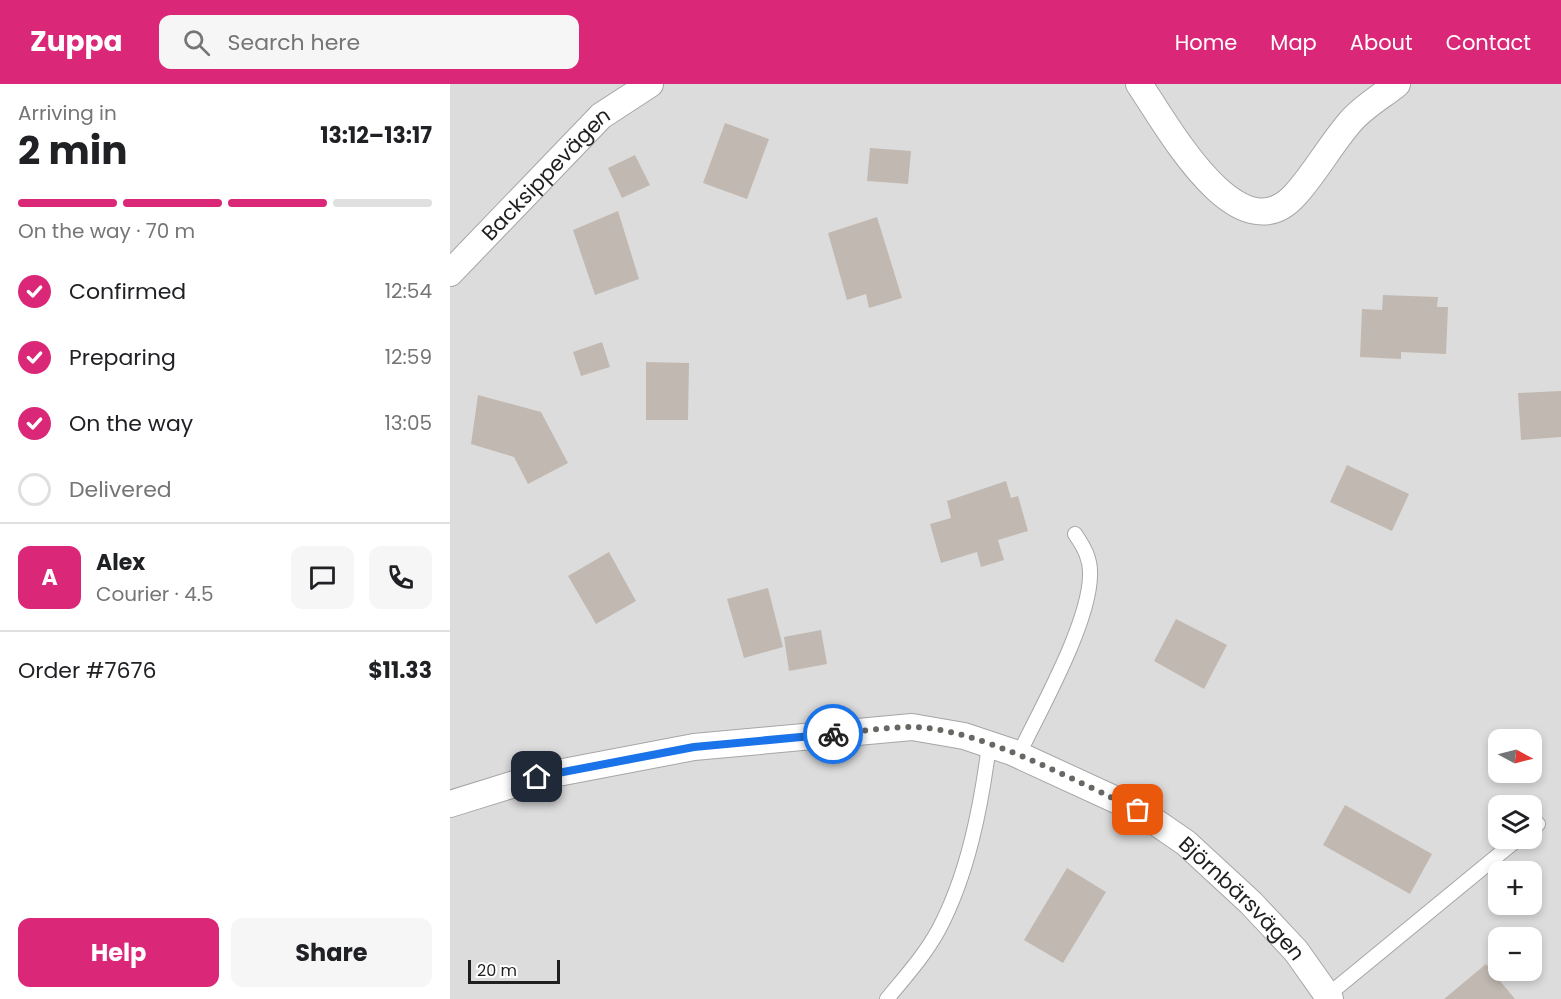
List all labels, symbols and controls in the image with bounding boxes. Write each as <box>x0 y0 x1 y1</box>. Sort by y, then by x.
search box <box>159 15 579 69</box>
text: Zuppa <box>30 22 123 61</box>
icon: search <box>180 26 213 59</box>
text: Search here <box>228 27 360 58</box>
text: Home <box>1175 28 1237 57</box>
text: Map <box>1270 28 1317 57</box>
text: About <box>1350 28 1413 57</box>
text: Contact <box>1446 28 1531 57</box>
text: Arriving in <box>18 99 117 127</box>
street label: Backsippevägen <box>475 100 615 247</box>
text: 13:12–13:17 <box>320 120 432 151</box>
text: 2 min <box>18 123 128 178</box>
text: On the way · 70 m <box>18 217 195 245</box>
icon: check <box>18 275 51 308</box>
text: Confirmed <box>69 276 186 307</box>
text: 12:54 <box>385 277 432 305</box>
icon: check <box>18 341 51 374</box>
text: Preparing <box>69 342 176 373</box>
text: 12:59 <box>385 343 432 371</box>
icon: check <box>18 407 51 440</box>
text: On the way <box>69 408 193 439</box>
text: 13:05 <box>384 409 432 437</box>
text: Delivered <box>69 474 172 505</box>
button: chat <box>291 546 354 609</box>
button: phone <box>369 546 432 609</box>
text: Alex <box>96 547 145 578</box>
text: A <box>41 562 58 593</box>
text: Courier · 4.5 <box>96 580 214 608</box>
text: Order #7676 <box>18 655 157 686</box>
text: $11.33 <box>368 655 432 686</box>
courier <box>803 704 863 764</box>
icon: bike <box>817 718 850 751</box>
north arrow <box>1488 729 1542 783</box>
map controls <box>1488 729 1542 981</box>
pin <box>511 751 562 802</box>
icon: home <box>520 760 553 793</box>
pin <box>1112 784 1163 835</box>
icon: bag <box>1121 793 1154 826</box>
button: layers <box>1488 795 1542 849</box>
street label: Björnbärsvägen <box>1173 829 1312 966</box>
button: + <box>1488 861 1542 915</box>
button: Help <box>18 918 219 987</box>
button: Share <box>231 918 432 987</box>
button: − <box>1488 927 1542 981</box>
scale bar <box>468 957 560 984</box>
text: 20 m <box>477 959 517 982</box>

